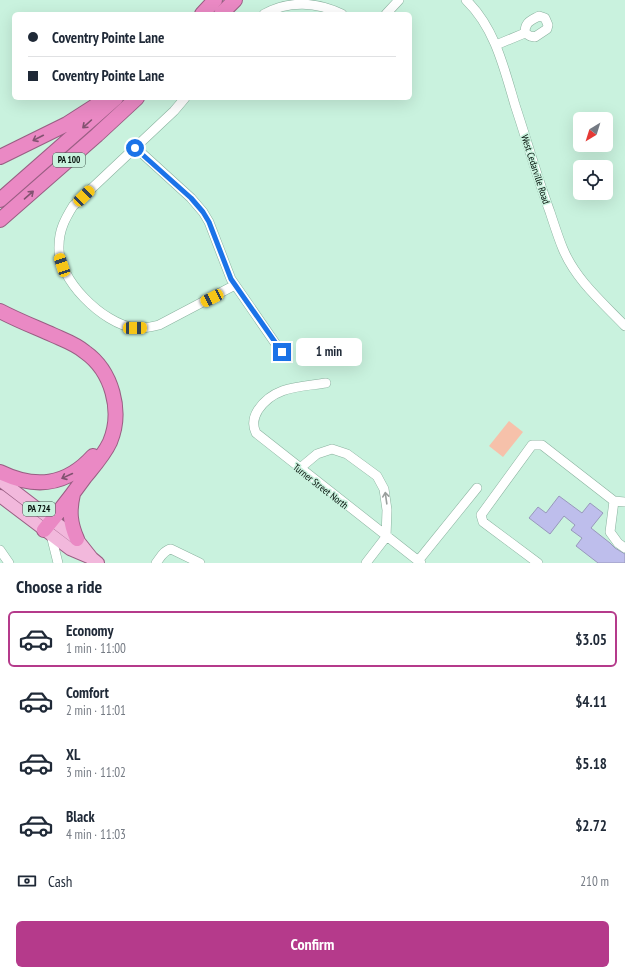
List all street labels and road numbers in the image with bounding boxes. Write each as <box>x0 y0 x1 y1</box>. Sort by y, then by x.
street label: West Cedarville Road <box>518 133 553 206</box>
road number: PA 100 <box>53 153 85 167</box>
street label: Turner Street North <box>290 461 351 512</box>
road number: PA 724 <box>23 502 55 516</box>

